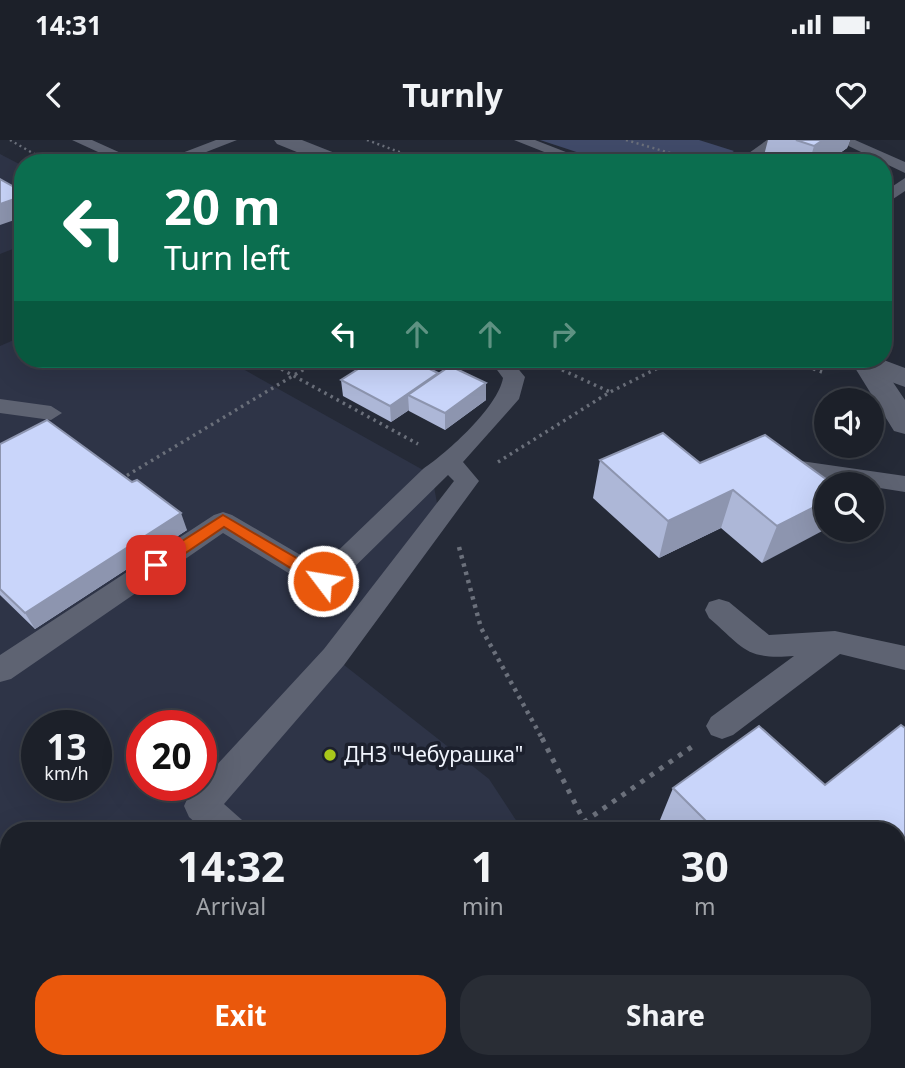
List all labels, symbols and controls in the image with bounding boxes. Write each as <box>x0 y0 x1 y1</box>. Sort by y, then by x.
text: 14:31 <box>35 7 102 43</box>
text: Turnly <box>402 73 503 116</box>
icon: back <box>35 76 73 114</box>
icon: heart <box>832 76 870 114</box>
text: 20 m <box>164 173 281 239</box>
icon: left <box>49 182 140 273</box>
text: Turn left <box>164 236 290 279</box>
icon: left <box>325 315 363 353</box>
icon: ahead <box>398 315 436 353</box>
icon: ahead <box>471 315 509 353</box>
icon: right <box>544 315 582 353</box>
map controls <box>814 388 884 542</box>
button: sound <box>814 388 884 458</box>
button: search <box>814 472 884 542</box>
pin <box>126 535 186 595</box>
position arrow <box>286 544 360 618</box>
icon: arrive <box>137 546 175 584</box>
speed limit sign: 20 <box>126 710 217 801</box>
text: 13 <box>46 723 87 770</box>
place label: ДНЗ "Чебурашка" <box>344 740 523 768</box>
marker: ДНЗ "Чебурашка" <box>322 747 338 763</box>
text: km/h <box>44 761 89 785</box>
text: 14:32 <box>177 837 285 894</box>
text: 1 <box>471 837 495 894</box>
text: 30 <box>681 837 729 894</box>
text: Arrival <box>196 890 266 922</box>
text: min <box>462 890 504 922</box>
text: m <box>694 890 716 922</box>
button: Exit <box>35 975 446 1055</box>
button: Share <box>460 975 871 1055</box>

